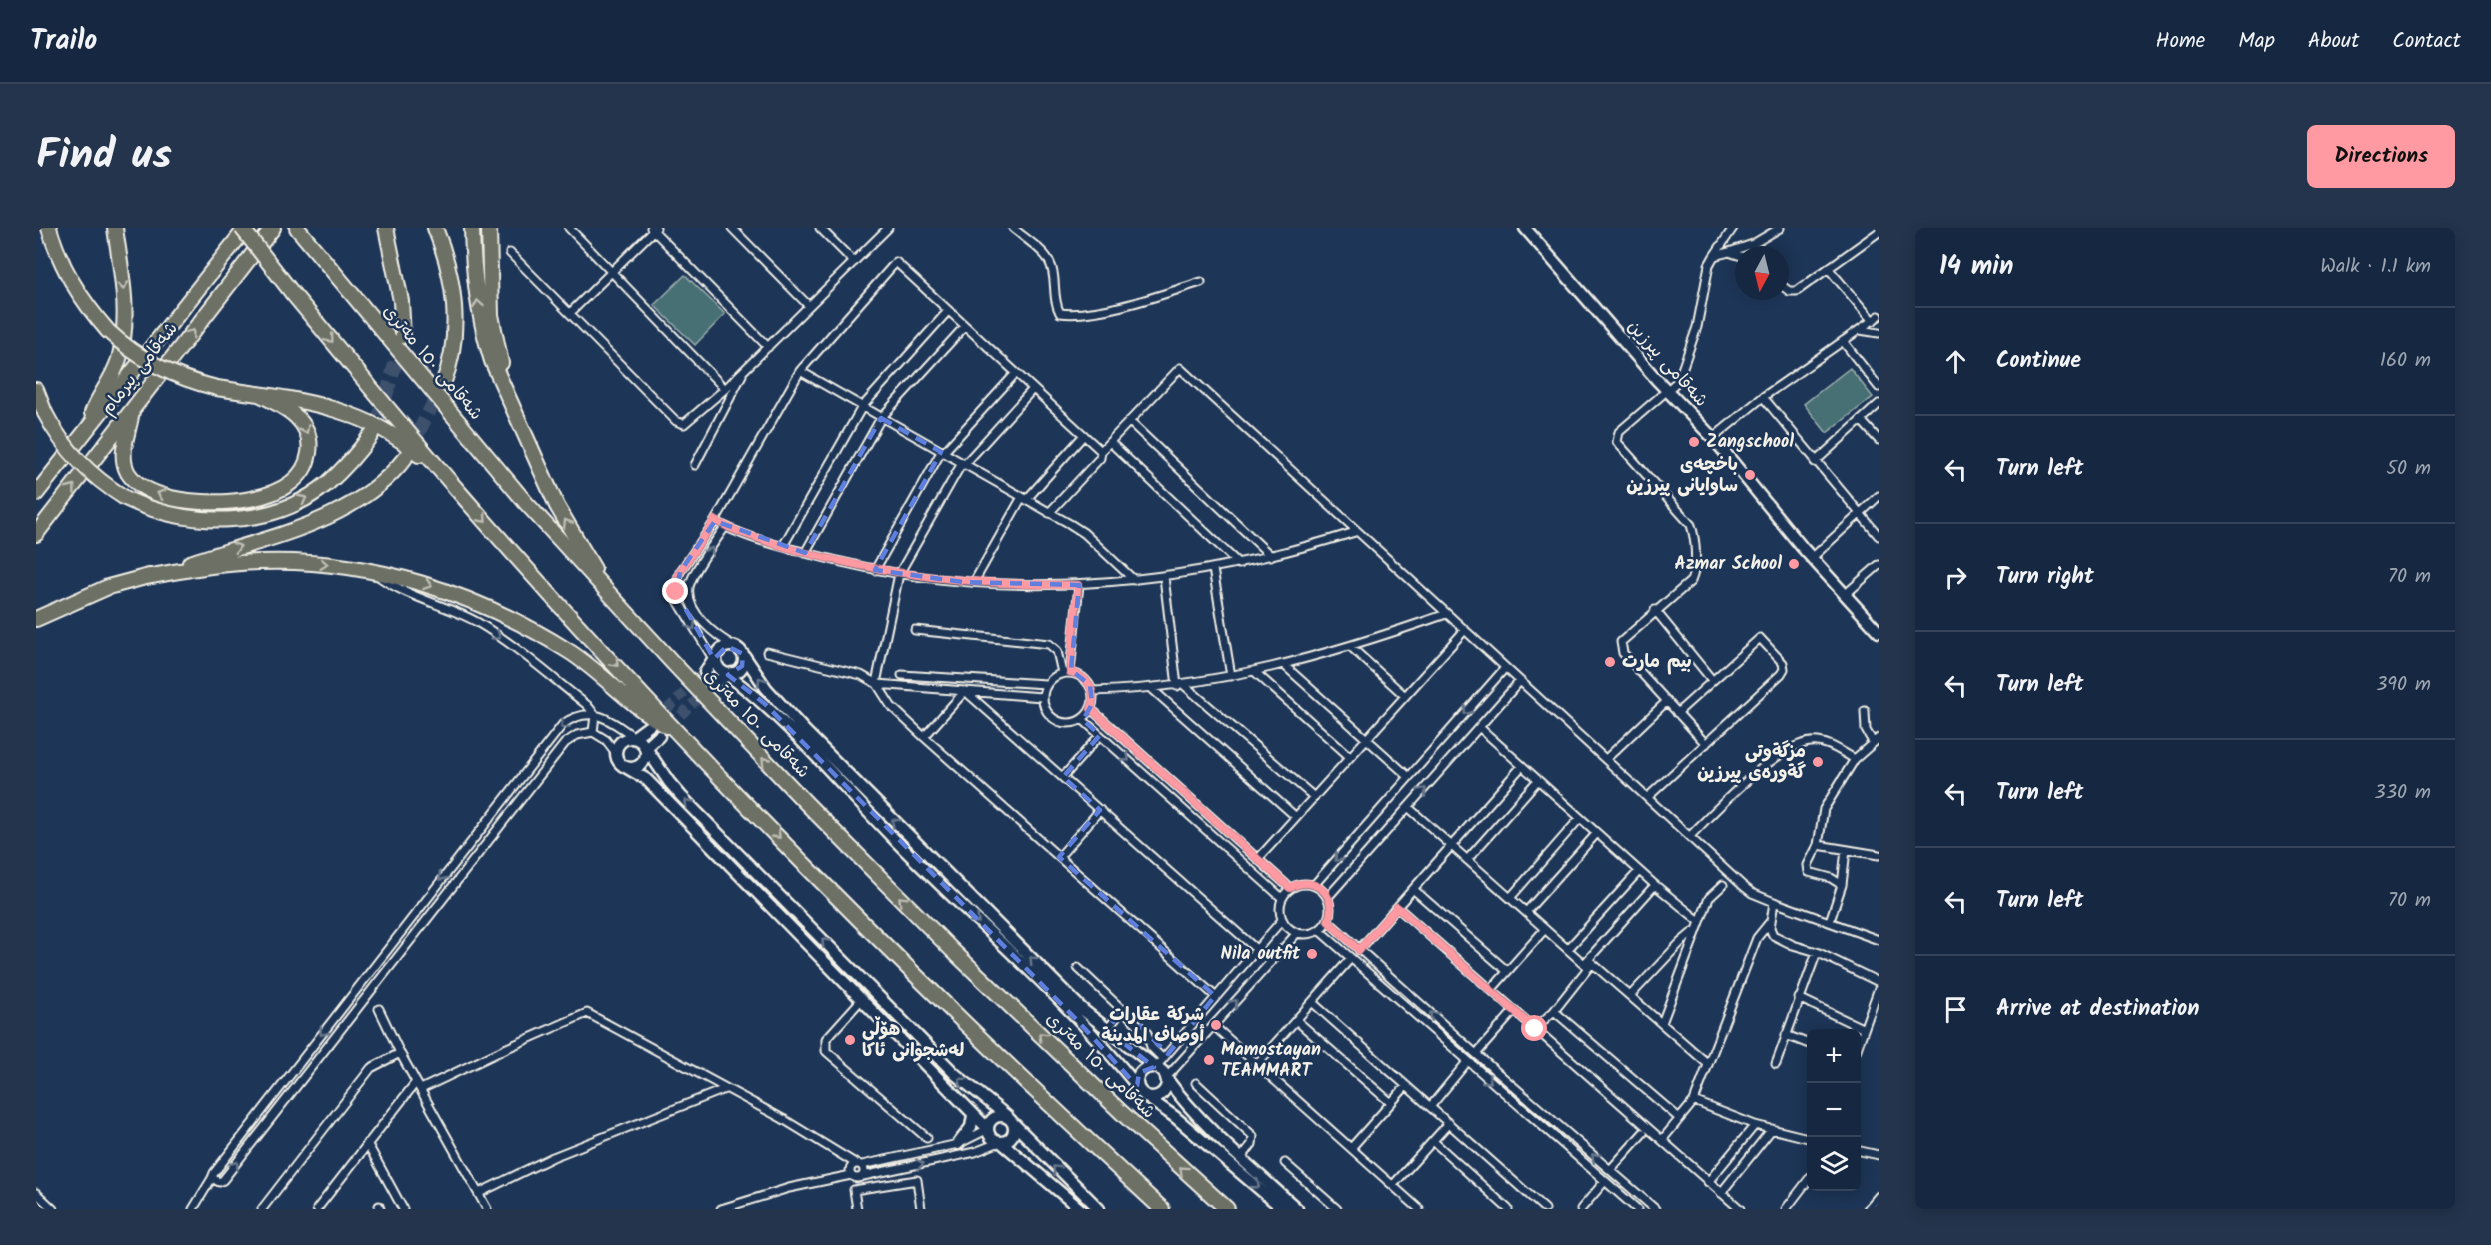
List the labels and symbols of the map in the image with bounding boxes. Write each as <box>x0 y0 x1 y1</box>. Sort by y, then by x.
north arrow <box>1735 246 1789 300</box>
one-way arrow <box>116 281 128 291</box>
street label: شەقامی ١٥٠ مەتری <box>375 299 489 427</box>
one-way arrow <box>472 299 484 309</box>
street label: شەقامی پیرزین <box>1620 314 1714 414</box>
street label: شەقامی پیرمام <box>94 316 186 422</box>
one-way arrow <box>183 329 194 340</box>
one-way arrow <box>322 332 333 343</box>
one-way arrow <box>297 424 309 435</box>
place label: Zangschool <box>1706 428 1794 457</box>
marker: Zangschool <box>1687 435 1701 449</box>
place label: باخچەی ساوایانی پیرزین <box>1626 451 1738 501</box>
marker: باخچەی ساوایانی پیرزین <box>1743 468 1757 482</box>
one-way arrow <box>65 484 76 495</box>
one-way arrow <box>156 489 167 502</box>
one-way arrow <box>296 494 307 506</box>
one-way arrow <box>476 512 487 523</box>
one-way arrow <box>563 519 574 529</box>
one-way arrow <box>231 542 242 554</box>
one-way arrow <box>703 547 714 558</box>
place label: Azmar School <box>1675 550 1782 579</box>
one-way arrow <box>320 557 329 570</box>
marker: Azmar School <box>1787 557 1801 571</box>
one-way arrow <box>422 577 433 590</box>
route end <box>662 578 688 604</box>
one-way arrow <box>685 619 696 630</box>
one-way arrow <box>491 629 502 640</box>
place label: بیم مارت <box>1622 648 1692 677</box>
marker: بیم مارت <box>1603 655 1617 669</box>
one-way arrow <box>608 657 619 667</box>
street label: شەقامی ١٥٠ مەتری <box>696 662 816 786</box>
one-way arrow <box>757 677 768 688</box>
one-way arrow <box>1463 705 1474 715</box>
one-way arrow <box>560 718 571 729</box>
place label: مزگةوتی گةورەی پیرزین <box>1697 738 1806 788</box>
one-way arrow <box>1119 751 1130 762</box>
marker: مزگةوتی گةورەی پیرزین <box>1811 755 1825 769</box>
one-way arrow <box>762 757 773 768</box>
one-way arrow <box>1416 787 1427 798</box>
one-way arrow <box>685 800 696 811</box>
one-way arrow <box>892 819 903 830</box>
one-way arrow <box>770 828 781 839</box>
one-way arrow <box>1334 851 1345 862</box>
one-way arrow <box>439 870 450 881</box>
one-way arrow <box>898 896 909 906</box>
one-way arrow <box>970 913 980 924</box>
one-way arrow <box>822 939 833 950</box>
place label: Nila outfit <box>1221 940 1301 969</box>
marker: Nila outfit <box>1305 947 1319 961</box>
one-way arrow <box>1030 957 1041 968</box>
one-way arrow <box>1227 1000 1238 1010</box>
place label: شركة عقارات أوصاف المدينة <box>1101 1001 1204 1051</box>
street label: شەقامی ١٥٠ مەتری <box>1038 1006 1162 1126</box>
one-way arrow <box>1429 1011 1439 1022</box>
route start <box>1521 1015 1547 1041</box>
place label: هۆڵی لەشجوانی ئاکا <box>862 1016 964 1066</box>
marker: شركة عقارات أوصاف المدينة <box>1209 1018 1223 1032</box>
one-way arrow <box>320 1025 331 1036</box>
one-way arrow <box>1038 1032 1048 1043</box>
marker: هۆڵی لەشجوانی ئاکا <box>843 1033 857 1047</box>
place label: Mamostayan TEAMMART <box>1221 1036 1321 1086</box>
marker: Mamostayan TEAMMART <box>1202 1053 1216 1067</box>
one-way arrow <box>1481 1073 1492 1084</box>
one-way arrow <box>958 1077 969 1088</box>
one-way arrow <box>1591 1153 1602 1164</box>
one-way arrow <box>915 1158 925 1171</box>
one-way arrow <box>227 1161 238 1172</box>
one-way arrow <box>1053 1165 1064 1176</box>
one-way arrow <box>1180 1166 1190 1177</box>
one-way arrow <box>1249 1178 1260 1189</box>

